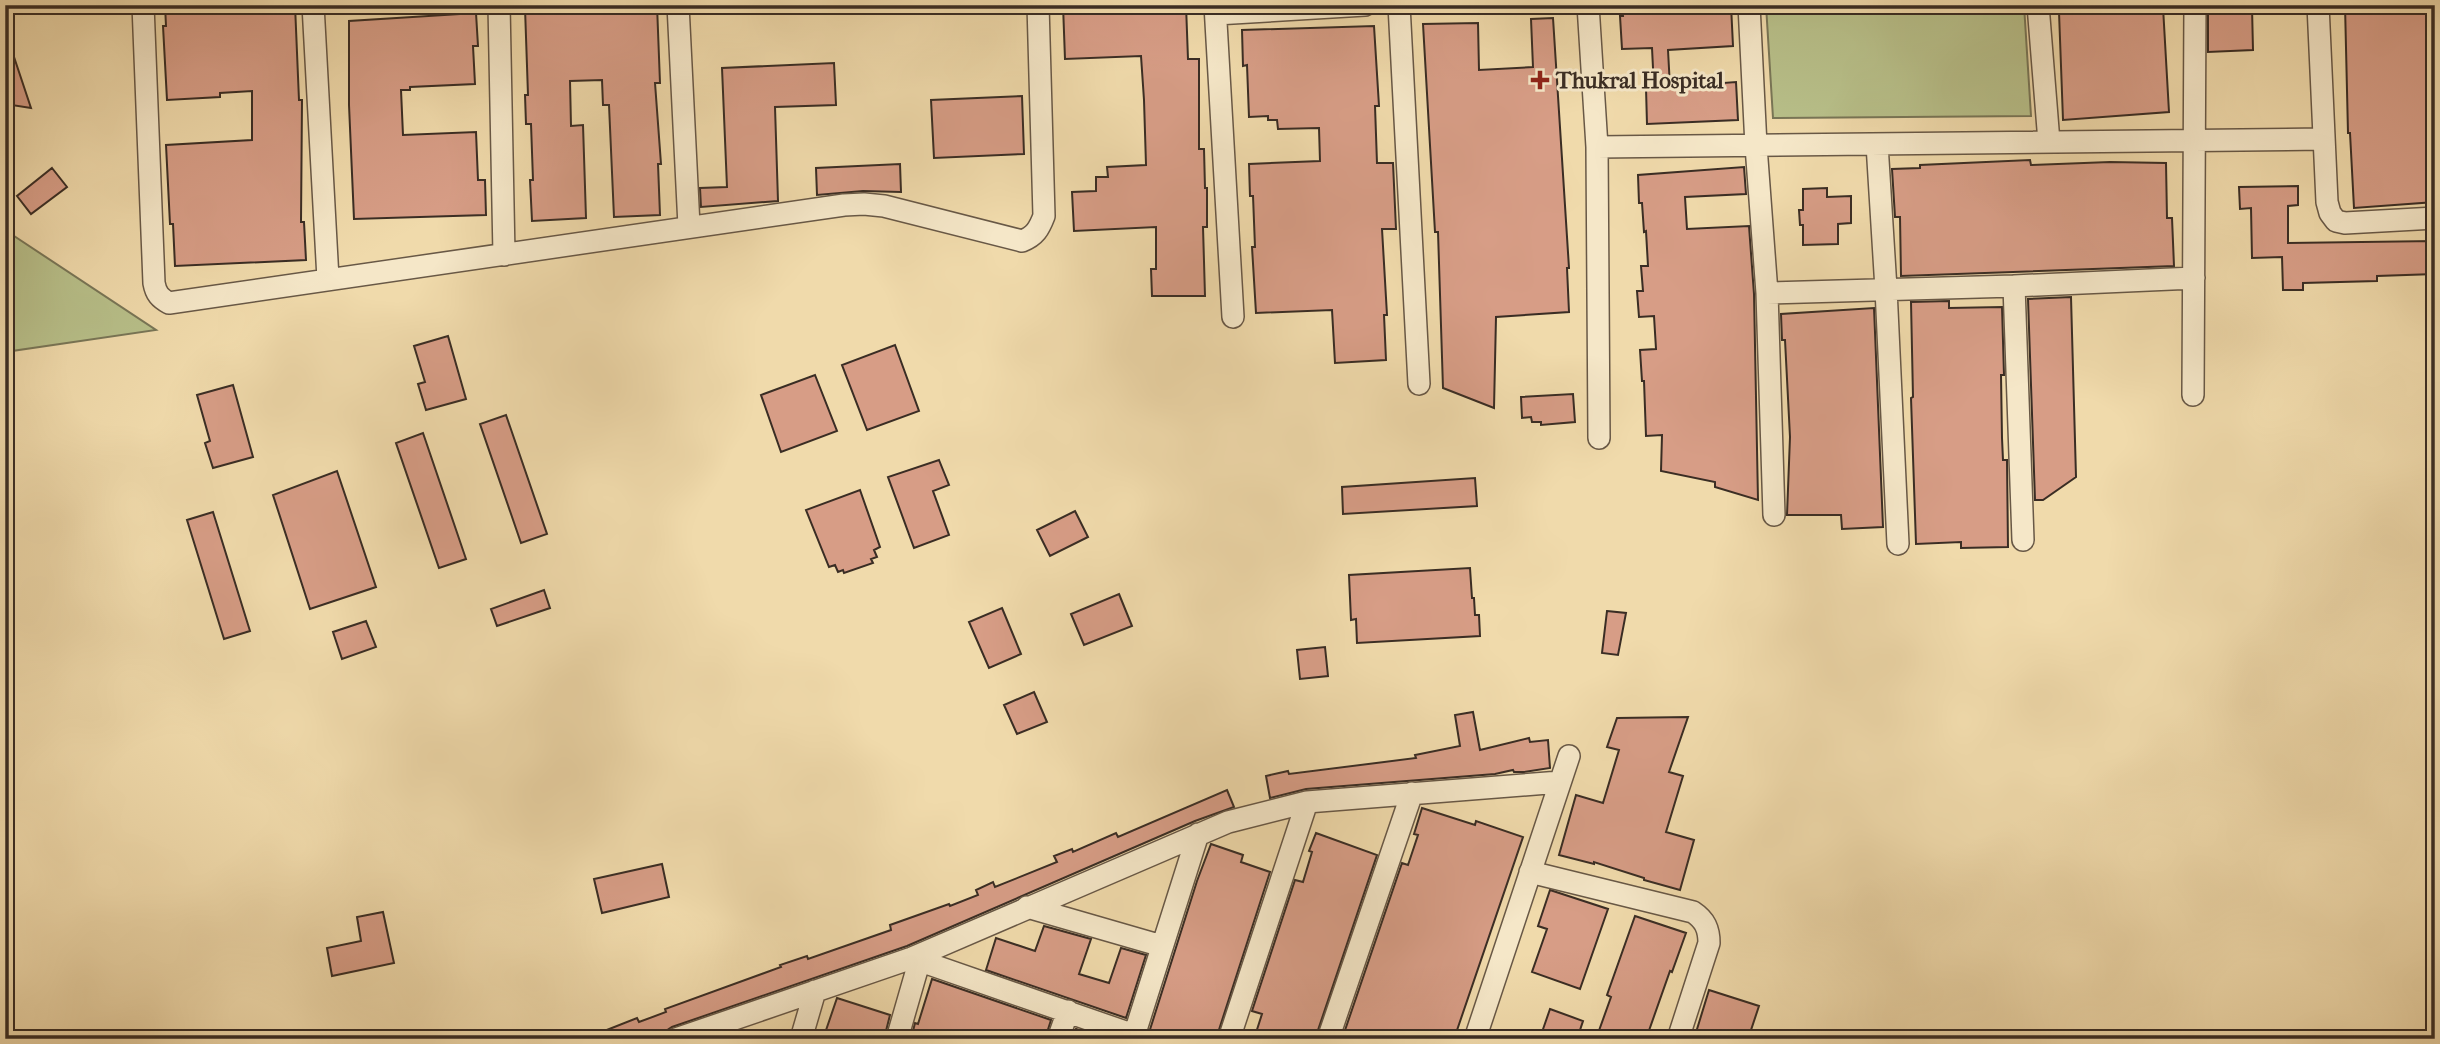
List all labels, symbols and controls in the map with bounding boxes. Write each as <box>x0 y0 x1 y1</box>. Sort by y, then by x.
place label: Thukral Hospital <box>1555 67 1724 94</box>
marker: Thukral Hospital <box>1530 70 1550 90</box>

